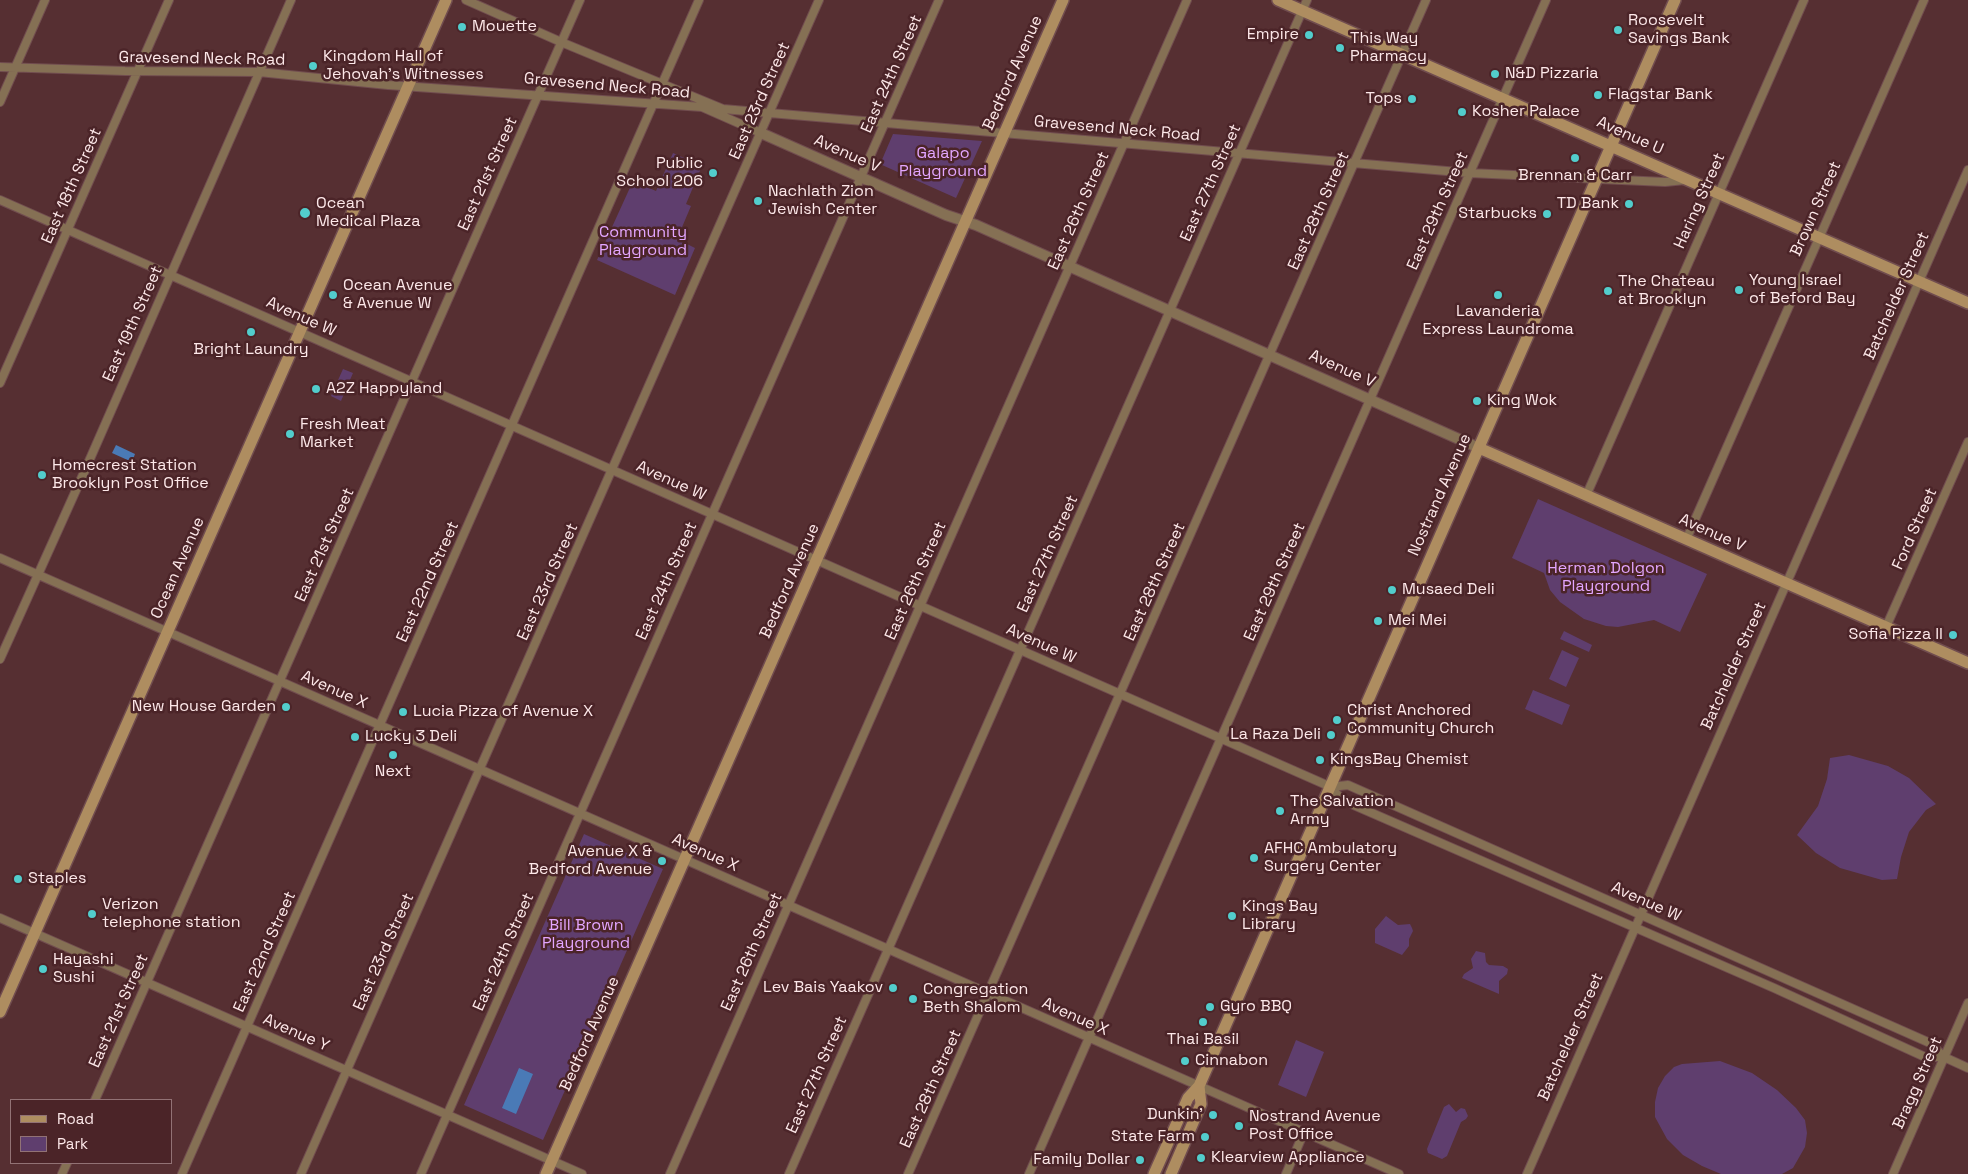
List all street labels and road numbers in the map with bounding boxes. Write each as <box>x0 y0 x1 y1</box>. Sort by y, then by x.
street label: East 24th Street <box>857 12 927 136</box>
street label: Bedford Avenue <box>979 13 1047 133</box>
street label: East 23rd Street <box>726 39 794 163</box>
street label: Gravesend Neck Road <box>119 48 285 70</box>
street label: Gravesend Neck Road <box>523 69 691 103</box>
street label: Gravesend Neck Road <box>1033 112 1201 146</box>
street label: Avenue U <box>1594 113 1666 159</box>
street label: East 21st Street <box>454 114 522 234</box>
street label: East 27th Street <box>1176 121 1246 245</box>
street label: East 18th Street <box>38 125 106 247</box>
street label: Avenue V <box>811 131 883 177</box>
street label: East 26th Street <box>1044 149 1114 273</box>
street label: East 28th Street <box>1284 149 1354 273</box>
street label: East 29th Street <box>1403 149 1473 273</box>
street label: Haring Street <box>1670 150 1730 252</box>
street label: Brown Street <box>1787 159 1845 259</box>
street label: Batchelder Street <box>1860 229 1934 363</box>
street label: East 19th Street <box>99 263 167 385</box>
street label: Avenue W <box>263 293 339 341</box>
street label: Avenue V <box>1306 346 1378 392</box>
street label: Nostrand Avenue <box>1404 431 1476 559</box>
street label: Avenue W <box>633 457 709 505</box>
street label: East 21st Street <box>291 485 359 605</box>
street label: Ford Street <box>1888 485 1942 573</box>
street label: East 27th Street <box>1013 492 1083 616</box>
street label: Avenue V <box>1676 510 1748 556</box>
street label: Ocean Avenue <box>147 514 209 622</box>
street label: East 22nd Street <box>393 519 463 645</box>
street label: East 24th Street <box>632 519 702 643</box>
street label: East 26th Street <box>881 519 951 643</box>
street label: East 23rd Street <box>514 520 582 644</box>
street label: East 28th Street <box>1120 520 1190 644</box>
street label: East 29th Street <box>1240 520 1310 644</box>
street label: Bedford Avenue <box>756 521 824 641</box>
street label: Batchelder Street <box>1697 599 1771 733</box>
street label: Avenue W <box>1003 620 1079 668</box>
street label: Avenue X <box>298 667 370 713</box>
street label: Avenue X <box>669 830 741 876</box>
street label: Avenue W <box>1608 878 1684 926</box>
street label: East 22nd Street <box>230 889 300 1015</box>
street label: East 23rd Street <box>350 890 418 1014</box>
street label: East 24th Street <box>469 890 539 1014</box>
street label: East 26th Street <box>717 890 787 1014</box>
street label: East 21st Street <box>85 951 153 1071</box>
street label: Batchelder Street <box>1534 970 1608 1104</box>
street label: Bedford Avenue <box>556 974 624 1094</box>
street label: Avenue X <box>1039 994 1111 1040</box>
street label: Avenue Y <box>260 1010 332 1056</box>
street label: East 27th Street <box>782 1013 852 1137</box>
street label: East 28th Street <box>896 1027 966 1151</box>
street label: Bragg Street <box>1889 1034 1947 1132</box>

